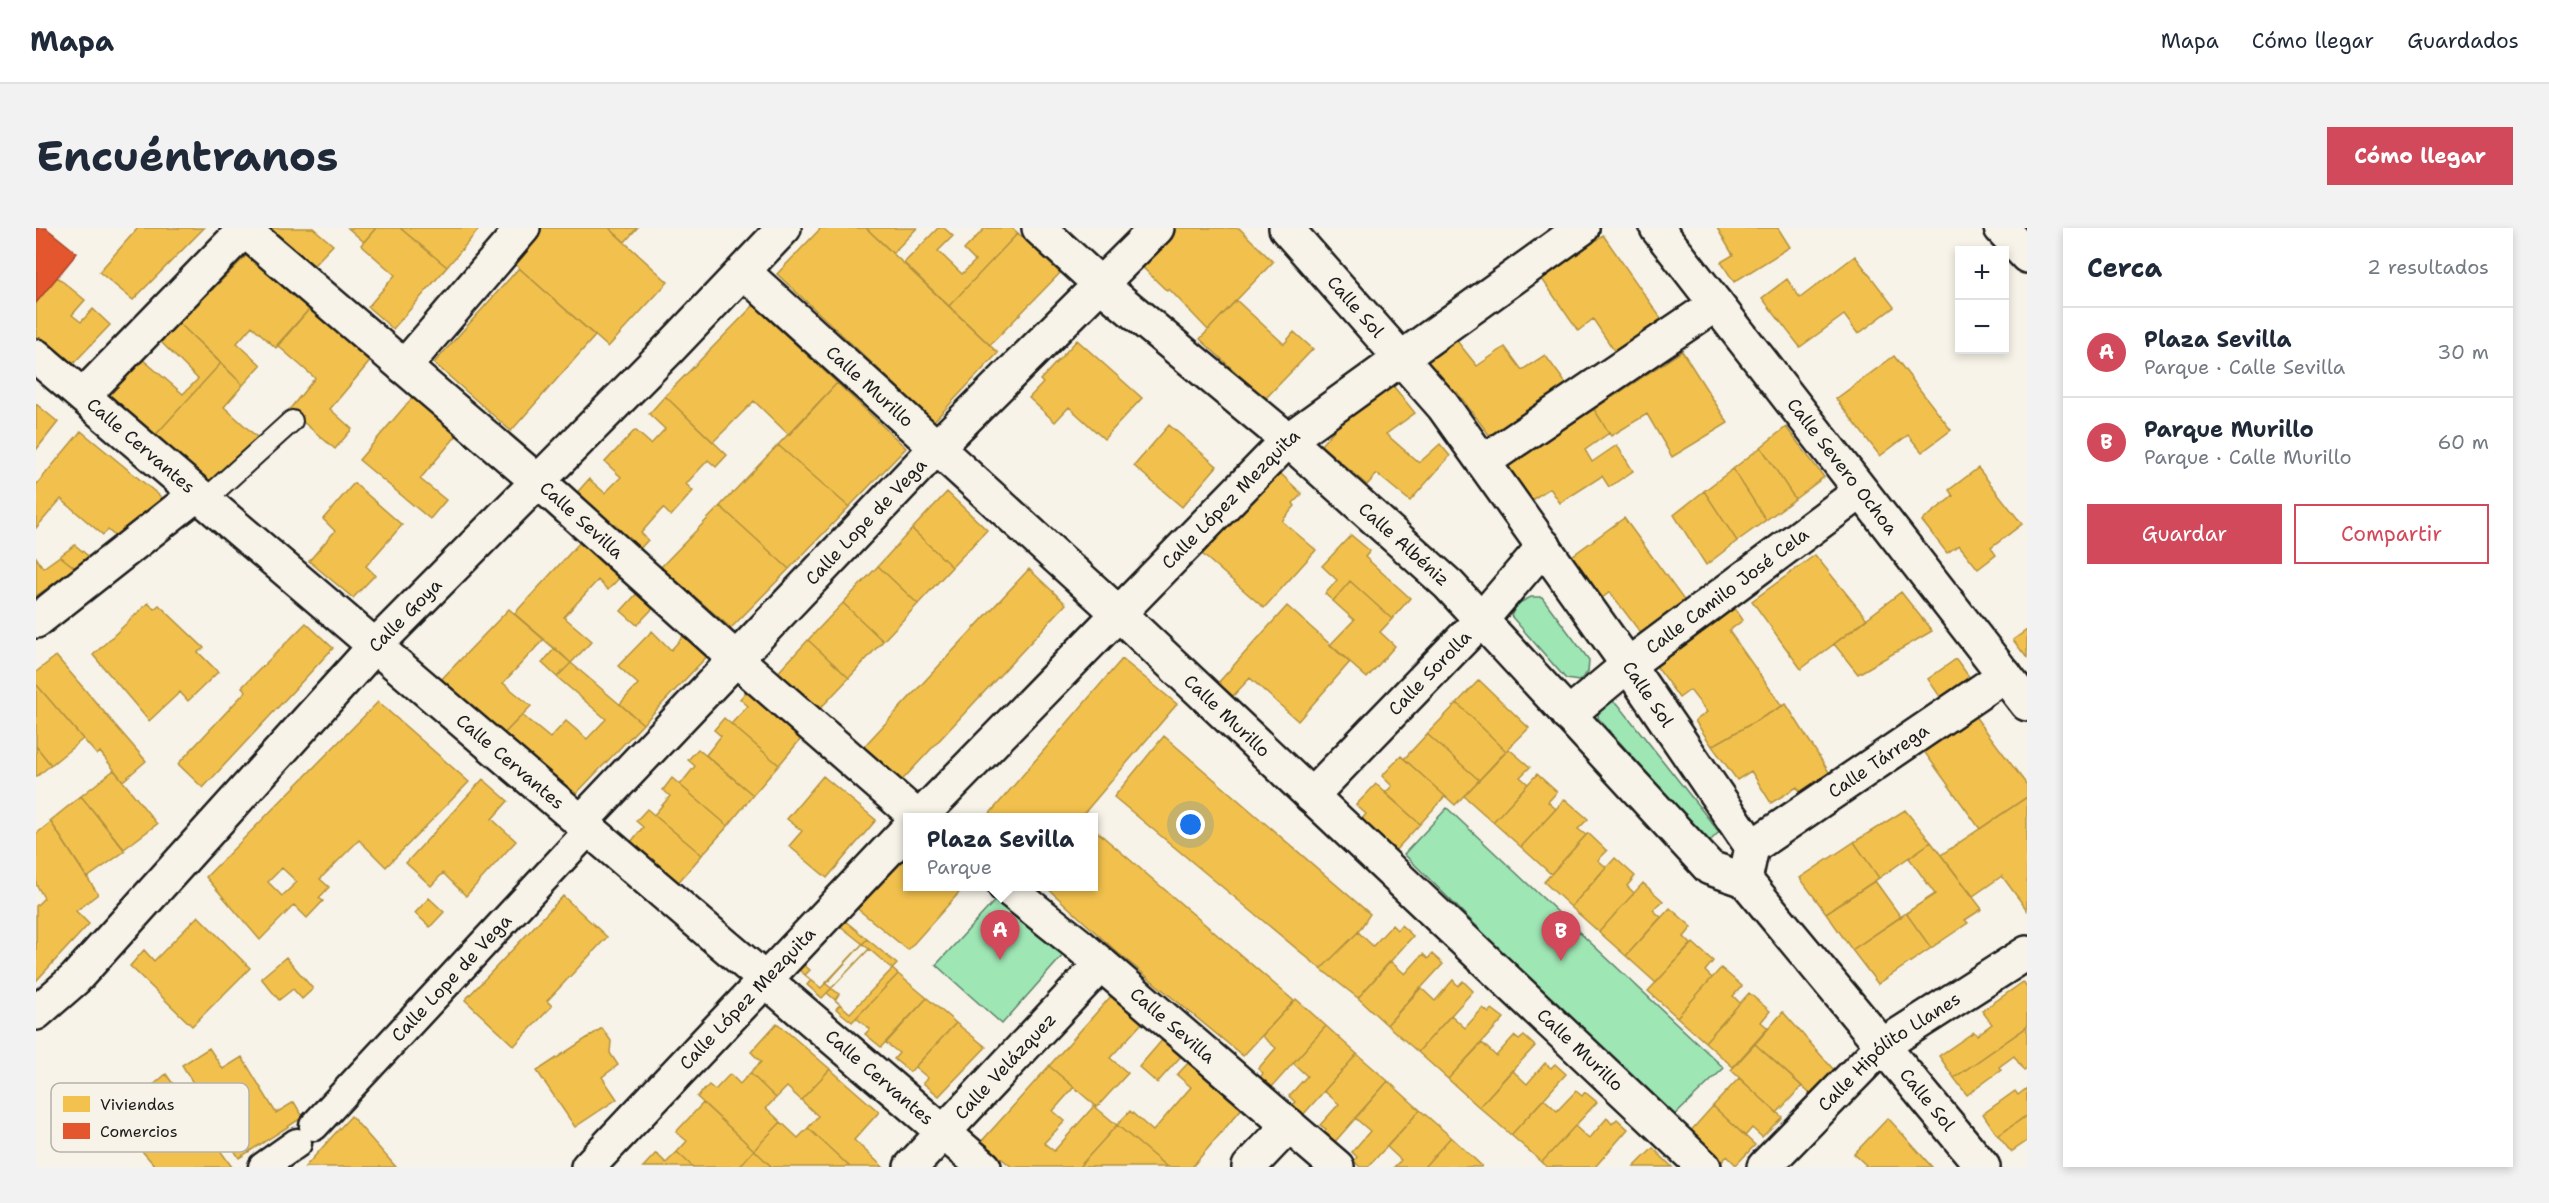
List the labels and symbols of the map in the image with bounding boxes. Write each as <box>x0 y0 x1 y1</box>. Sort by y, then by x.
street label: Calle Sol <box>1322 271 1390 343</box>
street label: Calle Murillo <box>821 340 919 433</box>
street label: Calle Cervantes <box>82 393 200 499</box>
street label: Calle Severo Ochoa <box>1782 393 1903 540</box>
street label: Calle López Mezquita <box>1156 423 1305 575</box>
street label: Calle Lope de Vega <box>800 453 932 590</box>
street label: Calle Sevilla <box>535 476 629 564</box>
street label: Calle Albéniz <box>1353 497 1454 592</box>
street label: Calle Camilo José Cela <box>1641 522 1814 659</box>
street label: Calle Goya <box>363 573 447 658</box>
street label: Calle Sorolla <box>1383 625 1477 721</box>
street label: Calle Sol <box>1617 656 1679 732</box>
street label: Calle Murillo <box>1178 669 1275 763</box>
street label: Calle Cervantes <box>451 708 569 815</box>
street label: Calle Tárrega <box>1823 718 1934 804</box>
your location <box>1176 810 1205 839</box>
street label: Calle Lope de Vega <box>386 909 517 1047</box>
pin: A <box>980 910 1020 960</box>
pin: B <box>1542 912 1580 961</box>
street label: Calle López Mezquita <box>674 922 821 1075</box>
street label: Calle Sevilla <box>1125 982 1220 1069</box>
street label: Calle Hipólito Llanes <box>1813 987 1965 1117</box>
street label: Calle Murillo <box>1532 1003 1629 1097</box>
street label: Calle Velázquez <box>949 1008 1061 1125</box>
street label: Calle Cervantes <box>820 1024 939 1131</box>
street label: Calle Sol <box>1894 1063 1961 1137</box>
legend <box>51 1083 249 1152</box>
text: Viviendas <box>100 1094 175 1115</box>
text: Comercios <box>100 1121 178 1142</box>

